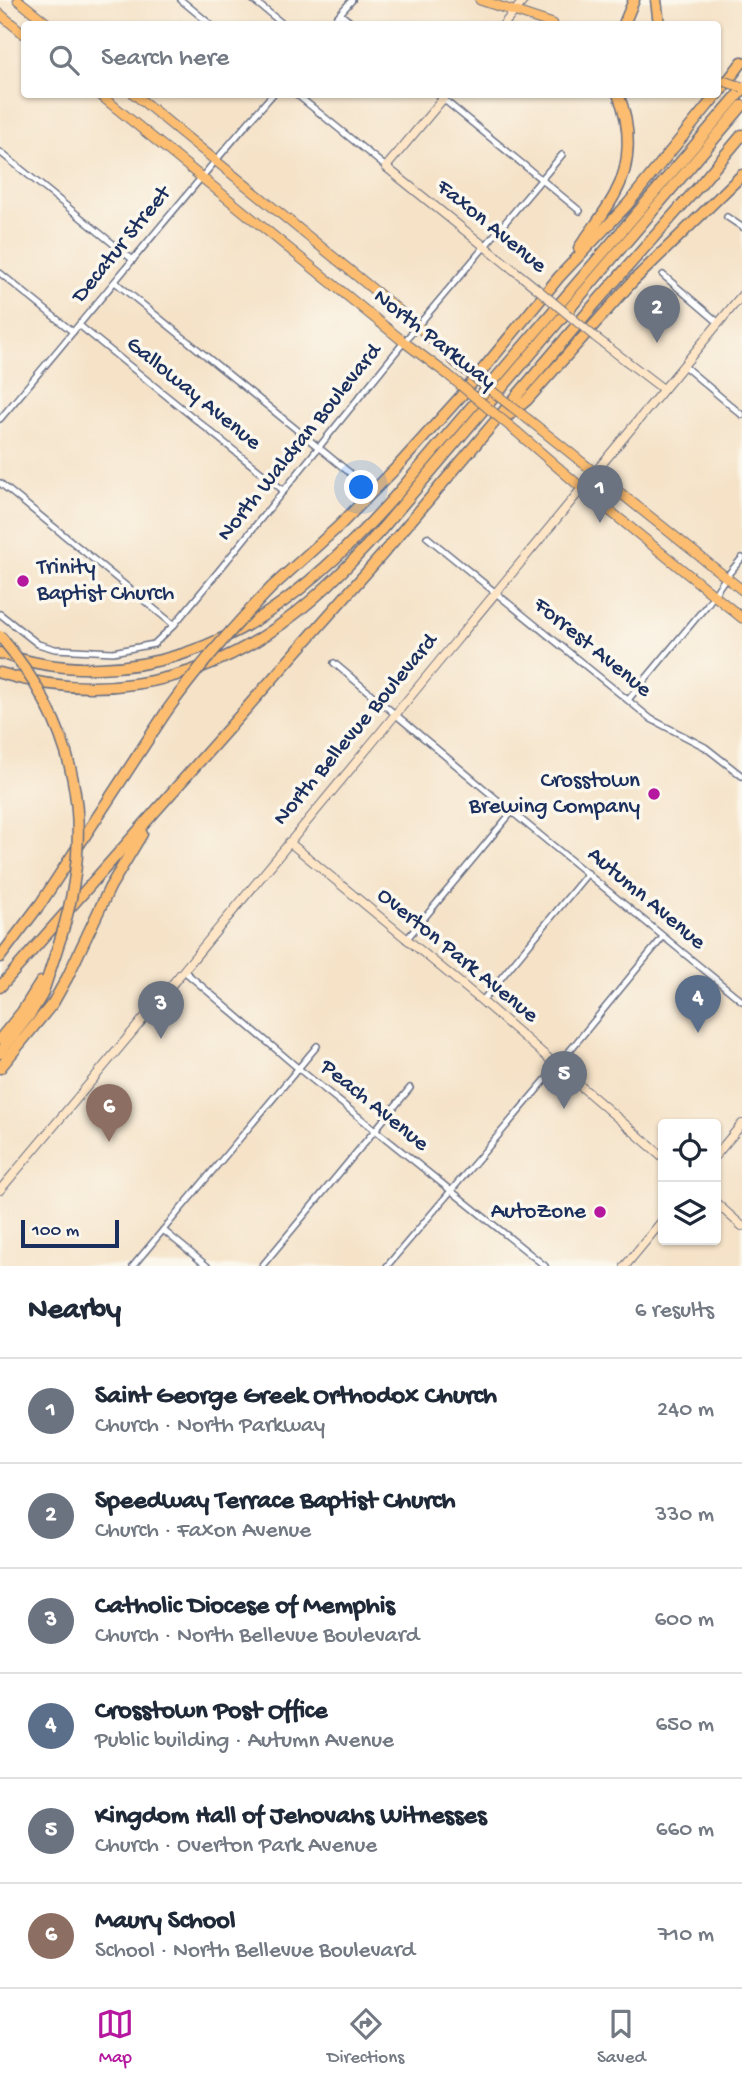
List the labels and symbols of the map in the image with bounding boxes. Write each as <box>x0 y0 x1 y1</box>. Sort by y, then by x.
street label: Faxon Avenue <box>430 174 552 280</box>
street label: Decatur Street <box>65 180 178 310</box>
street label: North Parkway <box>367 284 501 396</box>
pin: 2 <box>634 285 680 343</box>
street label: Galloway Avenue <box>120 331 267 457</box>
street label: North Waldran Boulevard <box>212 338 389 547</box>
pin: 1 <box>577 465 623 523</box>
your location <box>344 470 378 504</box>
place label: Trinity Baptist Church <box>35 555 174 608</box>
marker: Trinity Baptist Church <box>15 573 31 589</box>
street label: Forrest Avenue <box>527 591 657 705</box>
street label: North Bellevue Boulevard <box>268 627 445 831</box>
place label: Crosstown Brewing Company <box>468 768 640 821</box>
marker: Crosstown Brewing Company <box>646 786 662 802</box>
street label: Autumn Avenue <box>581 842 712 957</box>
street label: Overton Park Avenue <box>371 883 544 1030</box>
pin: 4 <box>675 975 721 1033</box>
pin: 3 <box>138 981 184 1039</box>
pin: 5 <box>541 1051 587 1109</box>
street label: Peach Avenue <box>313 1053 435 1159</box>
pin: 6 <box>86 1084 132 1142</box>
place label: AutoZone <box>491 1199 587 1226</box>
marker: AutoZone <box>592 1204 608 1220</box>
scale bar <box>21 1217 119 1249</box>

